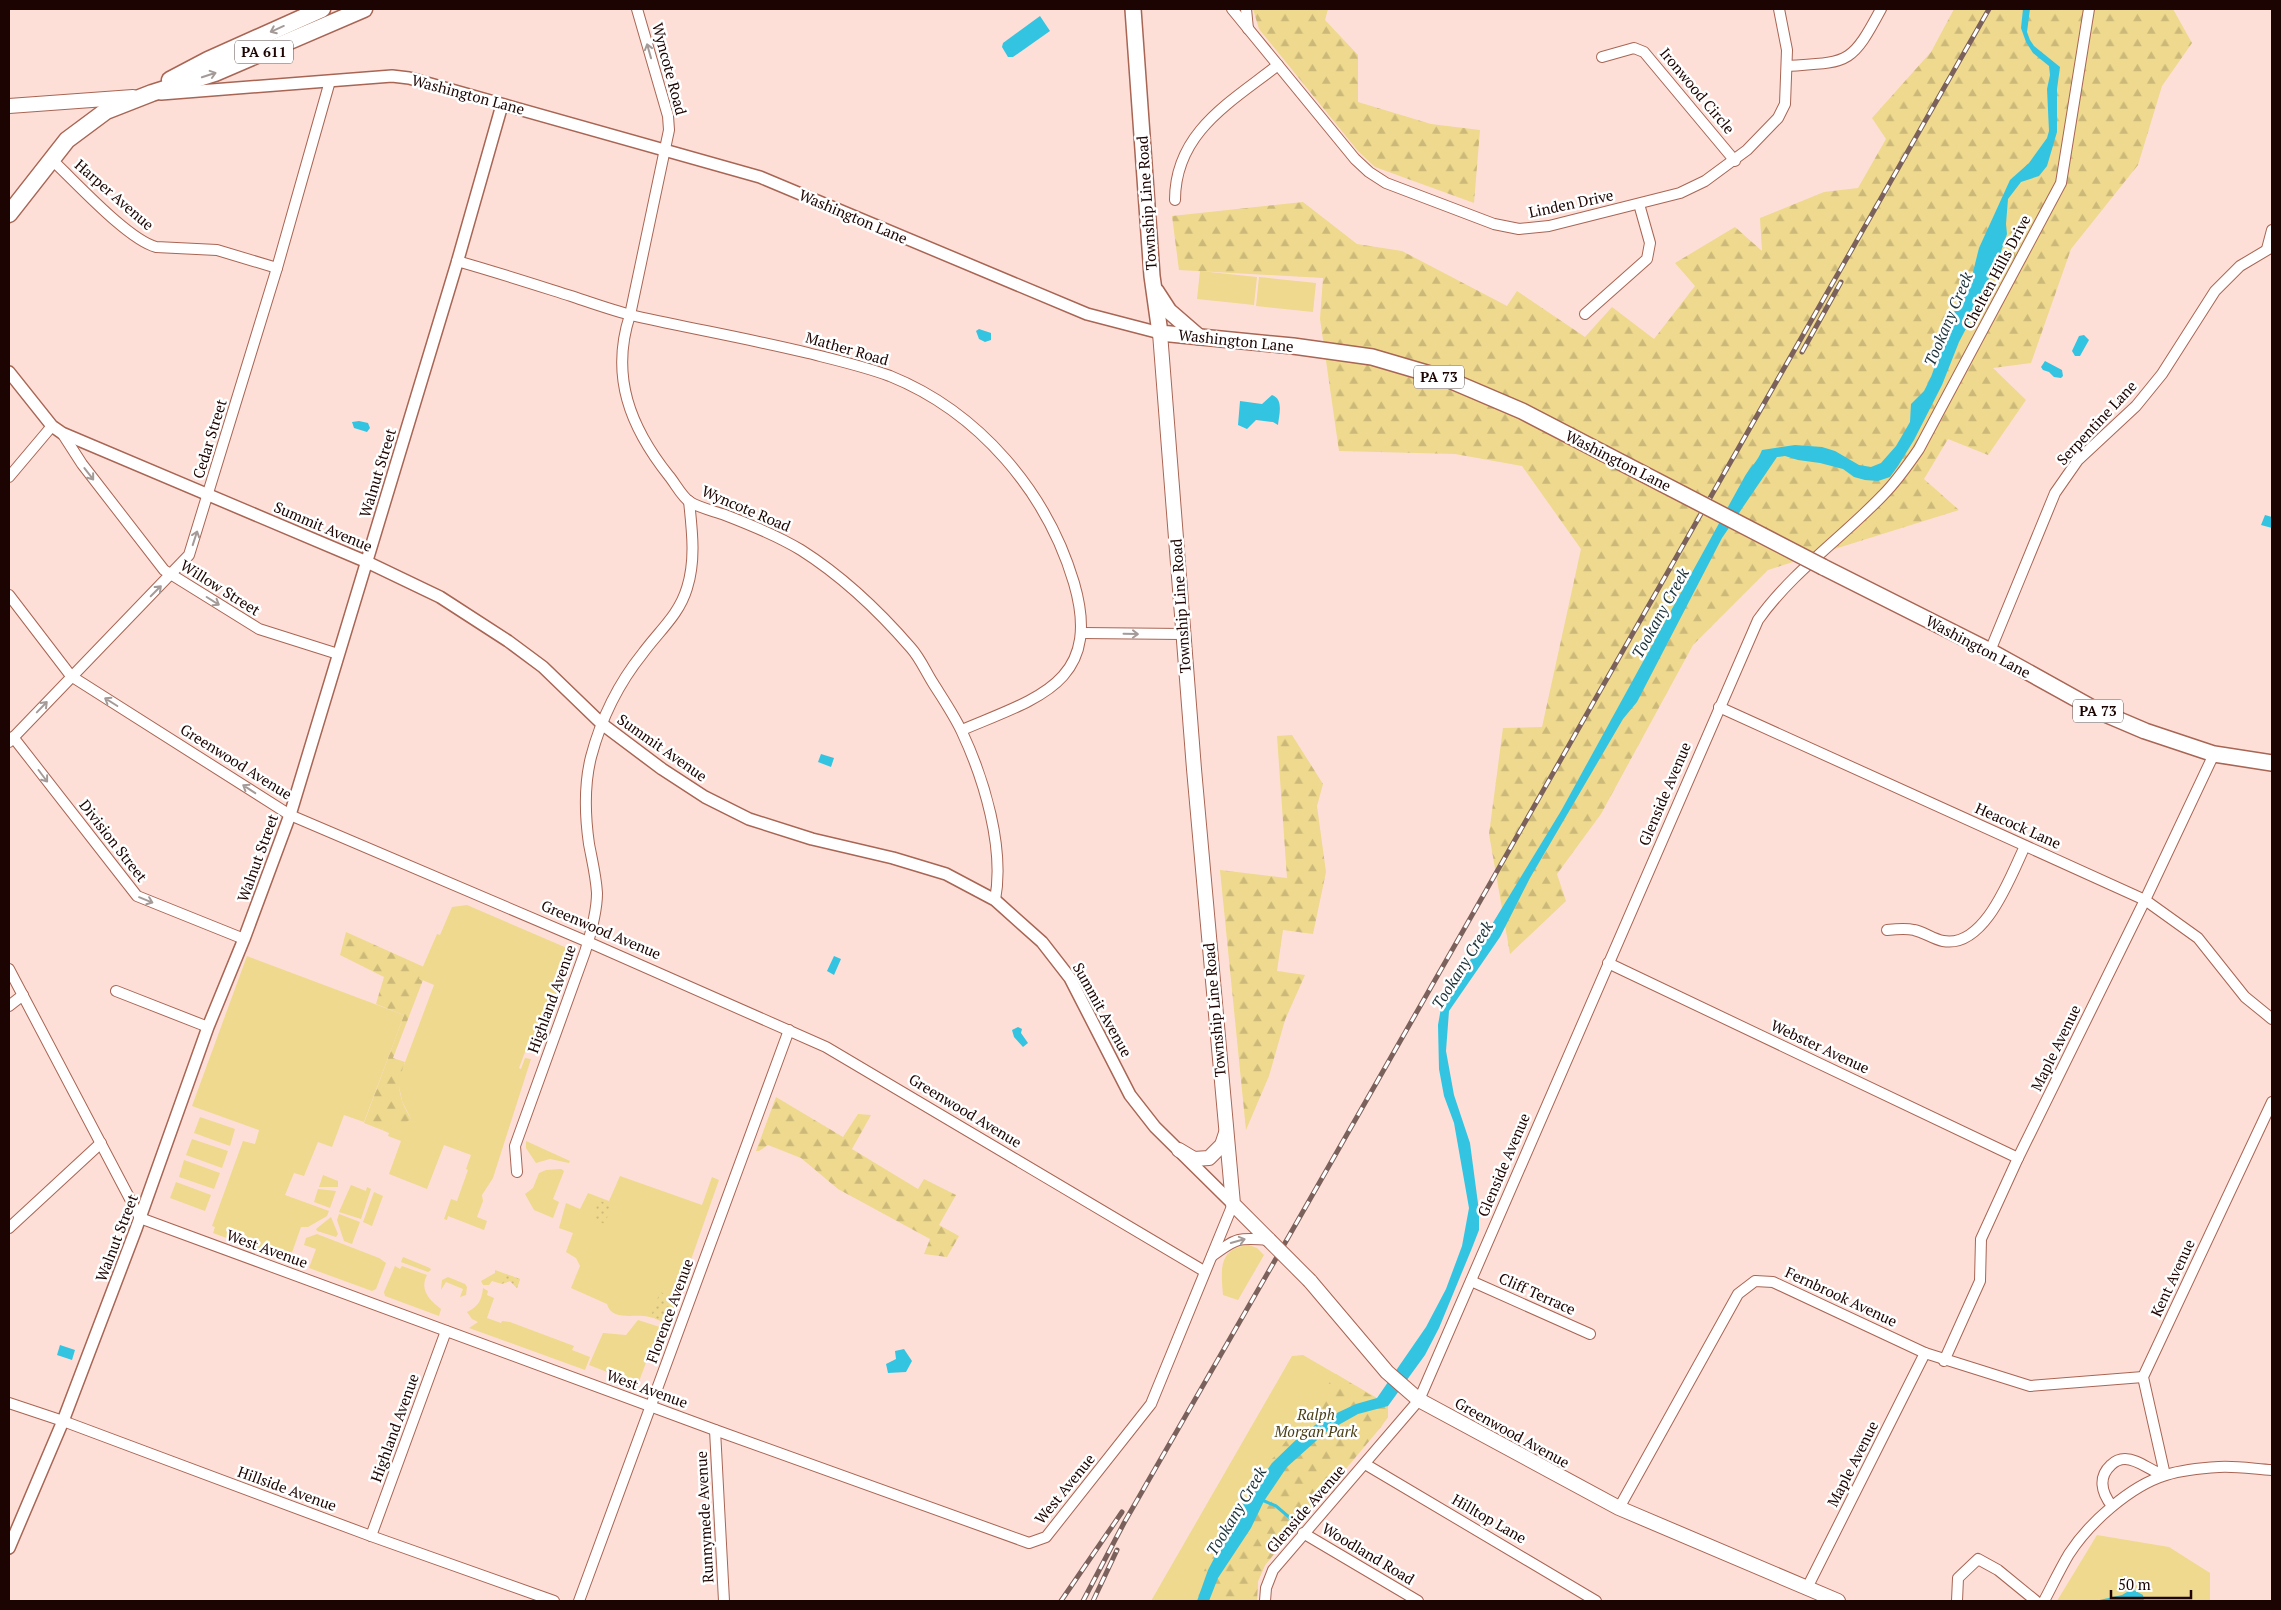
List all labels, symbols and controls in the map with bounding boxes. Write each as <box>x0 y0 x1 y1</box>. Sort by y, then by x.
street label: Wyncote Road <box>648 20 692 117</box>
one-way arrow <box>270 24 285 34</box>
road number: PA 611 <box>235 41 293 64</box>
one-way arrow <box>643 43 653 59</box>
street label: Ironwood Circle <box>1656 43 1740 138</box>
street label: Washington Lane <box>410 69 527 119</box>
one-way arrow <box>200 70 216 80</box>
street label: Township Line Road <box>1131 135 1161 271</box>
street label: Harper Avenue <box>71 154 158 234</box>
street label: Washington Lane <box>796 184 911 248</box>
street label: Linden Drive <box>1527 184 1615 222</box>
street label: Chelten Hills Drive <box>1958 211 2035 332</box>
water label: Tookany Creek <box>1918 268 1978 369</box>
street label: Washington Lane <box>1177 324 1295 356</box>
street label: Mather Road <box>803 327 891 369</box>
road number: PA 73 <box>1414 366 1464 388</box>
street label: Serpentine Lane <box>2052 376 2141 469</box>
street label: Cedar Street <box>187 396 231 481</box>
street label: Walnut Street <box>354 425 400 520</box>
street label: Washington Lane <box>1562 425 1675 495</box>
one-way arrow <box>84 467 95 480</box>
street label: Wyncote Road <box>699 480 794 536</box>
street label: Summit Avenue <box>271 496 376 556</box>
one-way arrow <box>190 530 200 546</box>
street label: Township Line Road <box>1165 538 1195 674</box>
street label: Willow Street <box>177 555 264 620</box>
water label: Tookany Creek <box>1626 564 1694 662</box>
one-way arrow <box>150 585 162 597</box>
one-way arrow <box>206 596 220 606</box>
street label: Washington Lane <box>1923 610 2034 682</box>
one-way arrow <box>1122 629 1138 639</box>
one-way arrow <box>105 696 119 706</box>
road number: PA 73 <box>2073 699 2123 722</box>
one-way arrow <box>36 700 48 713</box>
street label: Summit Avenue <box>614 709 711 786</box>
street label: Greenwood Avenue <box>177 719 296 804</box>
street label: Glenside Avenue <box>1633 739 1695 848</box>
one-way arrow <box>38 769 48 783</box>
one-way arrow <box>242 784 256 794</box>
street label: Division Street <box>75 795 152 886</box>
street label: Heacock Lane <box>1972 797 2064 853</box>
street label: Walnut Street <box>232 811 282 904</box>
one-way arrow <box>138 895 153 905</box>
street label: Greenwood Avenue <box>538 895 664 963</box>
water label: Tookany Creek <box>1426 916 1498 1013</box>
street label: Highland Avenue <box>522 942 580 1056</box>
street label: Township Line Road <box>1198 942 1230 1078</box>
street label: Summit Avenue <box>1069 959 1137 1060</box>
street label: Maple Avenue <box>2026 1001 2085 1094</box>
street label: Webster Avenue <box>1768 1015 1873 1078</box>
street label: Greenwood Avenue <box>905 1069 1026 1152</box>
street label: Glenside Avenue <box>1472 1110 1534 1219</box>
street label: Walnut Street <box>90 1191 142 1284</box>
street label: West Avenue <box>224 1224 311 1272</box>
one-way arrow <box>1230 1235 1246 1245</box>
street label: Kent Avenue <box>2145 1236 2199 1320</box>
street label: Florence Avenue <box>641 1256 697 1366</box>
street label: Fernbrook Avenue <box>1782 1261 1901 1331</box>
street label: Cliff Terrace <box>1496 1267 1579 1319</box>
street label: West Avenue <box>604 1364 691 1412</box>
street label: Highland Avenue <box>365 1371 423 1485</box>
street label: Greenwood Avenue <box>1452 1392 1573 1472</box>
park label: Ralph Morgan Park <box>1273 1404 1358 1441</box>
street label: Maple Avenue <box>1822 1417 1882 1510</box>
street label: West Avenue <box>1030 1449 1099 1528</box>
street label: Runnymede Avenue <box>691 1450 717 1584</box>
street label: Glenside Avenue <box>1261 1460 1349 1557</box>
street label: Hillside Avenue <box>235 1461 340 1515</box>
water label: Tookany Creek <box>1201 1462 1271 1560</box>
street label: Hilltop Lane <box>1449 1489 1530 1547</box>
street label: Woodland Road <box>1319 1518 1418 1589</box>
scale bar <box>2111 1568 2191 1600</box>
text: 50 m <box>2118 1574 2151 1594</box>

